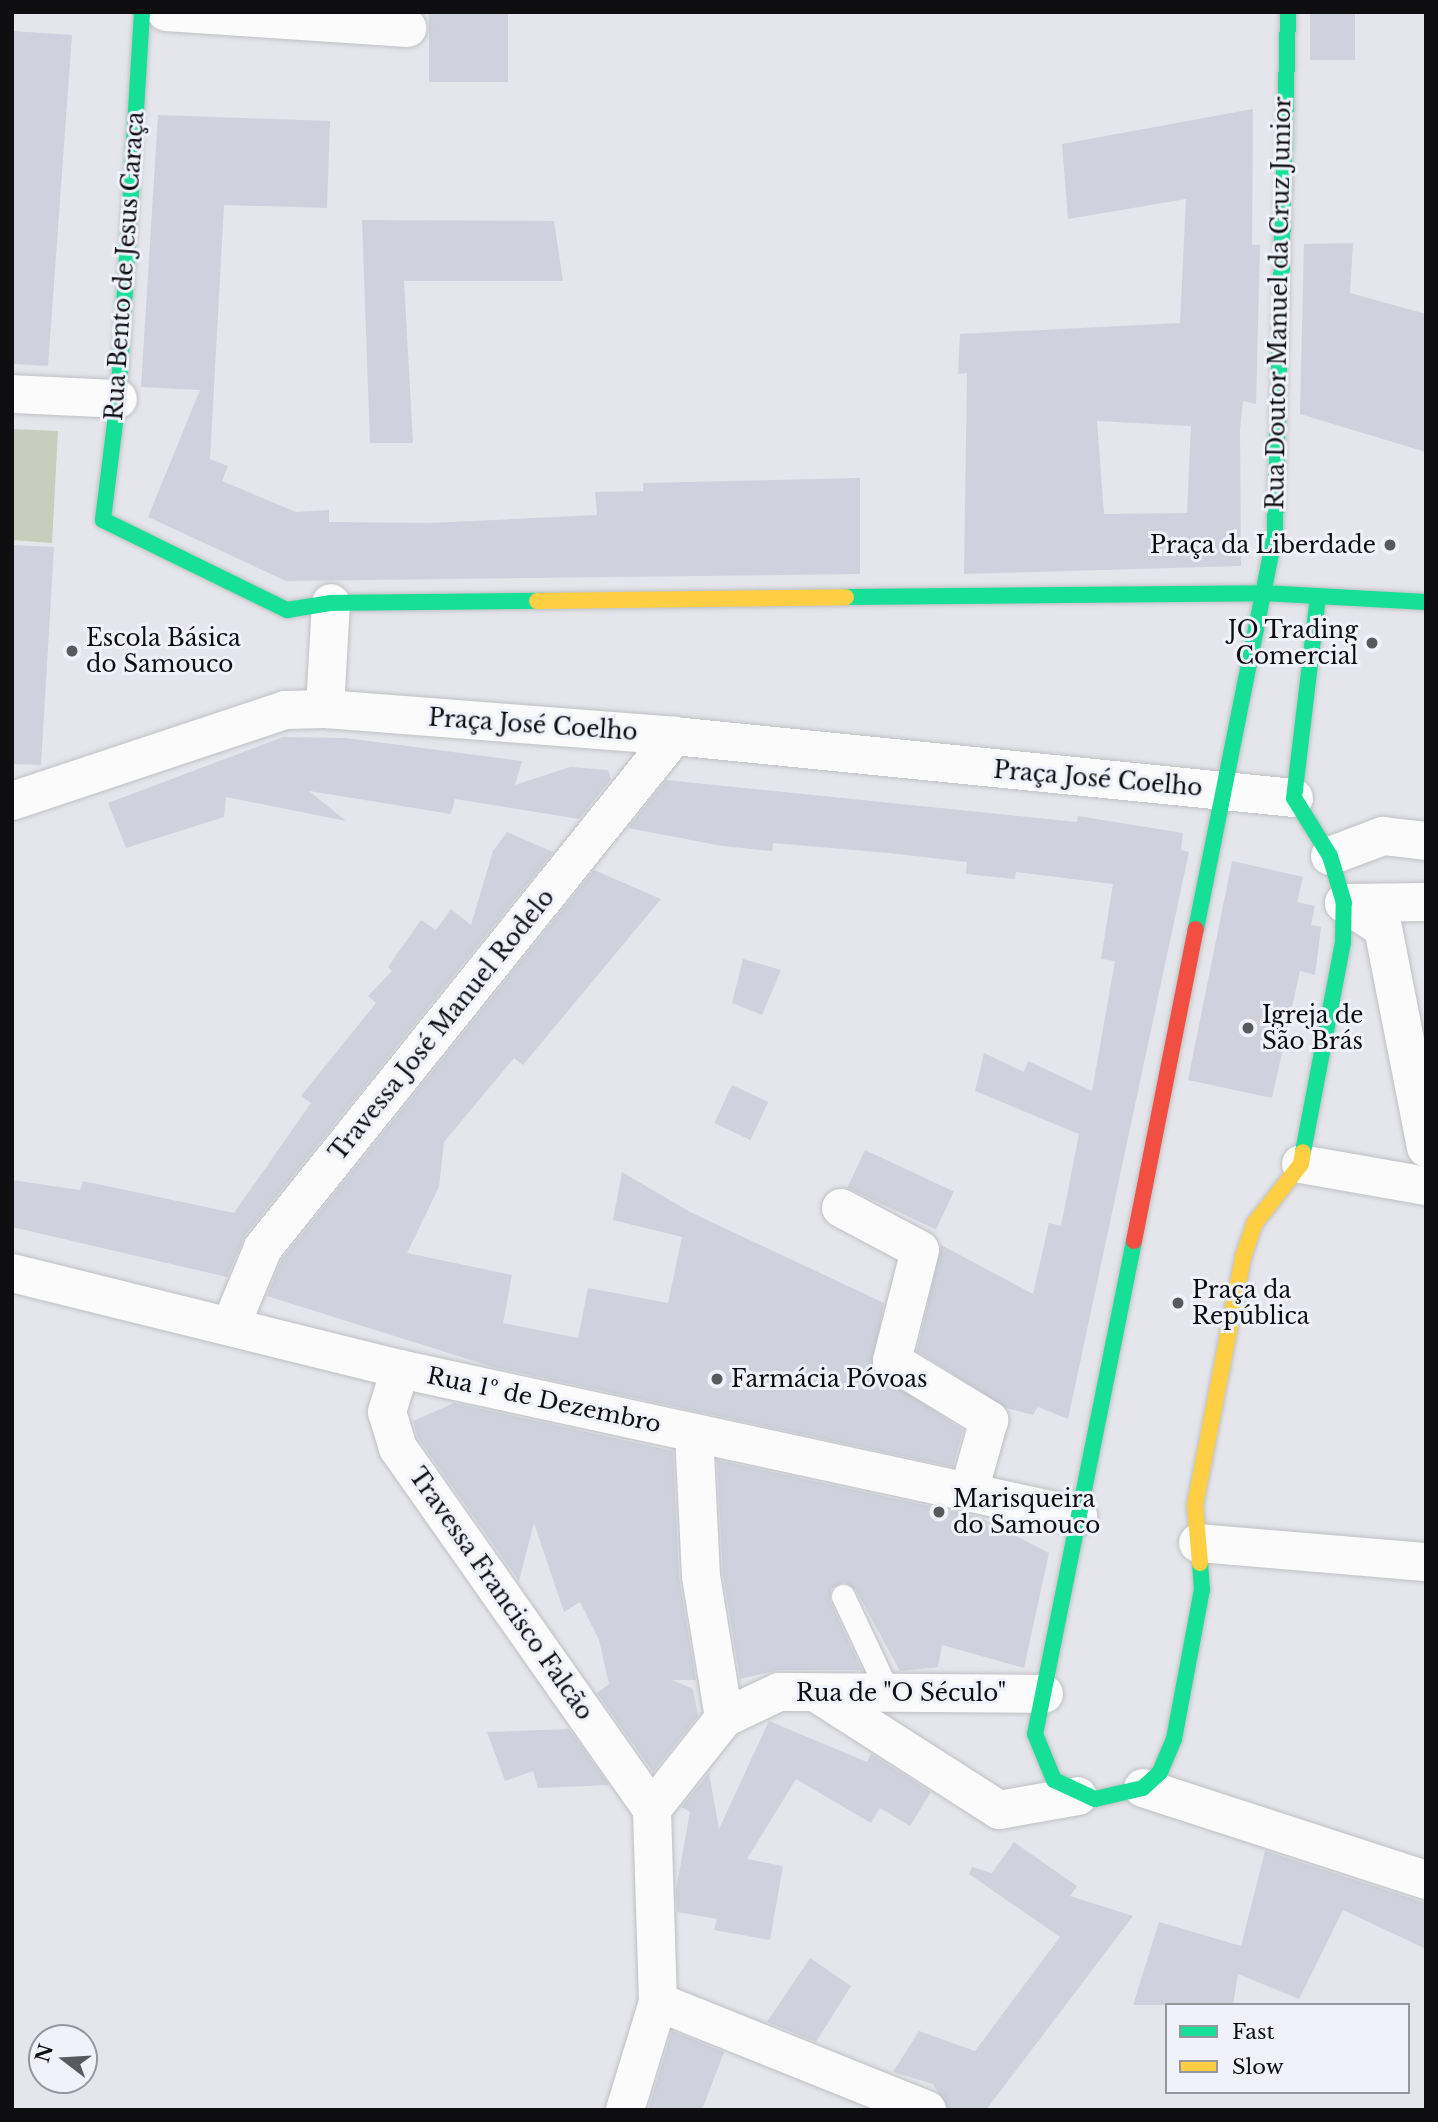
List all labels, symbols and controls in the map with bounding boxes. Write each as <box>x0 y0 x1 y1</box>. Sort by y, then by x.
street label: Rua Doutor Manuel da Cruz Junior <box>1262 96 1296 510</box>
street label: Rua Bento de Jesus Caraça <box>100 111 150 421</box>
place label: Praça da Liberdade <box>1149 531 1376 559</box>
marker: Praça da Liberdade <box>1382 537 1398 553</box>
place label: JO Trading Comercial <box>1227 616 1358 670</box>
place label: Escola Básica do Samouco <box>86 624 241 678</box>
marker: JO Trading Comercial <box>1364 635 1380 651</box>
marker: Escola Básica do Samouco <box>64 643 80 659</box>
street label: Praça José Coelho <box>427 704 639 746</box>
street label: Praça José Coelho <box>992 756 1204 802</box>
street label: Travessa José Manuel Rodelo <box>324 884 560 1166</box>
place label: Igreja de São Brás <box>1262 1001 1364 1055</box>
marker: Igreja de São Brás <box>1240 1020 1256 1036</box>
place label: Praça da República <box>1192 1276 1310 1330</box>
marker: Praça da República <box>1170 1295 1186 1311</box>
street label: Rua 1º de Dezembro <box>424 1362 664 1438</box>
place label: Farmácia Póvoas <box>731 1365 928 1393</box>
marker: Farmácia Póvoas <box>709 1371 725 1387</box>
street label: Travessa Francisco Falcão <box>403 1463 599 1725</box>
place label: Marisqueira do Samouco <box>953 1485 1100 1539</box>
marker: Marisqueira do Samouco <box>931 1504 947 1520</box>
street label: Rua de "O Século" <box>796 1679 1006 1707</box>
legend <box>1165 2003 1410 2094</box>
text: Fast <box>1232 2019 1274 2045</box>
north arrow <box>28 2024 98 2094</box>
text: N <box>31 2041 58 2065</box>
text: Slow <box>1232 2054 1284 2080</box>

